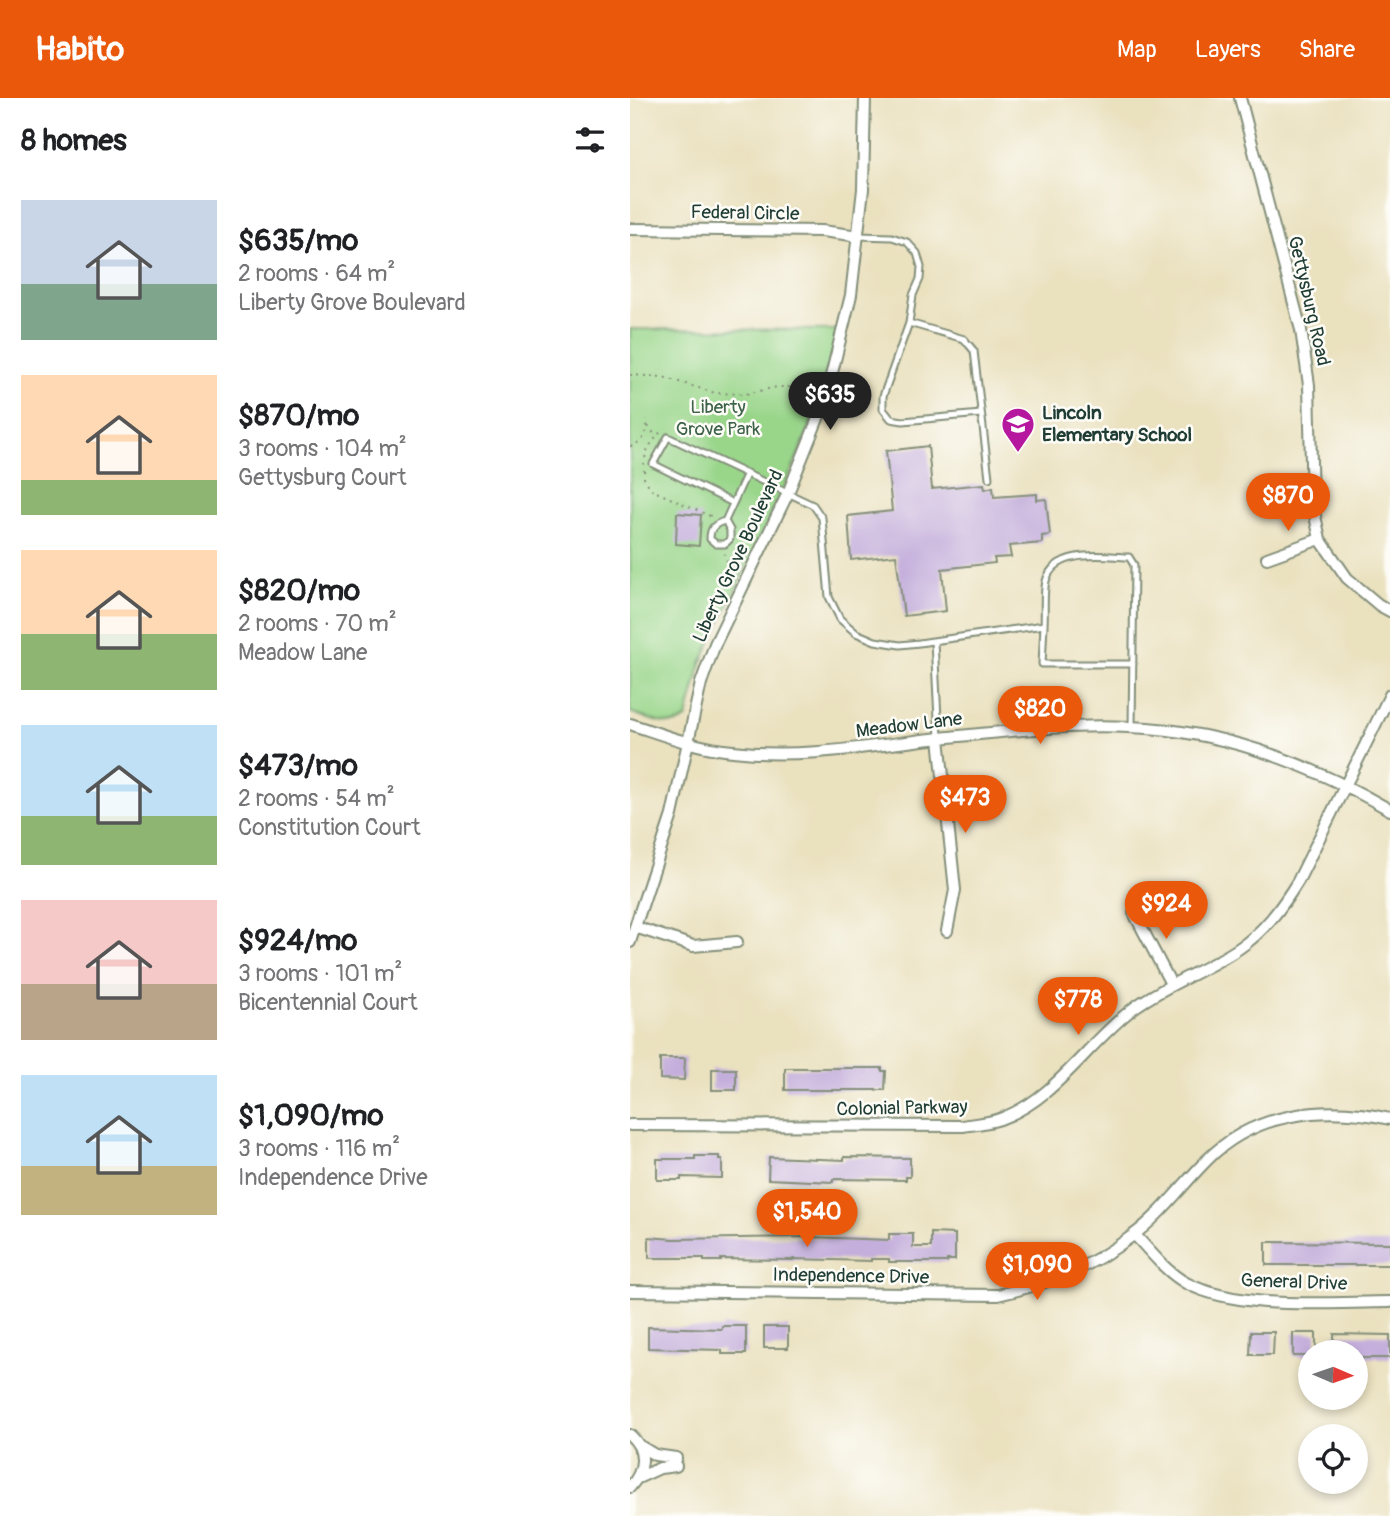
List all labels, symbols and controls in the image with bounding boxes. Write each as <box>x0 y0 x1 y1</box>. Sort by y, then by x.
text: Habito <box>35 29 124 70</box>
text: Map <box>1117 35 1157 64</box>
text: Layers <box>1195 35 1261 64</box>
text: Share <box>1299 35 1355 64</box>
icon: filters <box>571 121 609 159</box>
text: 8 homes <box>21 122 127 159</box>
street label: Federal Circle <box>690 200 800 226</box>
text: $635/mo <box>238 222 358 259</box>
icon: home <box>77 228 161 312</box>
street label: Gettysburg Road <box>1282 234 1336 368</box>
text: 2 rooms · 64 m² <box>238 259 395 288</box>
text: Liberty Grove Boulevard <box>238 288 466 317</box>
pin: $635 <box>789 372 871 432</box>
text: $635 <box>804 380 856 409</box>
park label: Liberty Grove Park <box>676 395 760 441</box>
text: $870/mo <box>238 397 359 434</box>
place label: Lincoln Elementary School <box>1042 401 1192 447</box>
icon: home <box>77 403 161 487</box>
school or university icon: Lincoln Elementary School <box>999 405 1037 454</box>
text: 3 rooms · 104 m² <box>238 434 407 463</box>
text: Gettysburg Court <box>238 463 406 492</box>
street label: Liberty Grove Boulevard <box>687 466 789 646</box>
pin: $870 <box>1247 474 1329 533</box>
text: $870 <box>1262 481 1314 510</box>
text: $820/mo <box>238 572 360 609</box>
icon: home <box>77 578 161 662</box>
text: 2 rooms · 70 m² <box>238 609 397 638</box>
text: Meadow Lane <box>238 638 367 667</box>
pin: $820 <box>999 686 1081 746</box>
text: $820 <box>1014 694 1066 723</box>
street label: Meadow Lane <box>854 707 964 743</box>
text: $473/mo <box>238 747 358 784</box>
icon: home <box>77 753 161 837</box>
pin: $473 <box>924 776 1006 835</box>
text: $473 <box>940 783 990 812</box>
text: 2 rooms · 54 m² <box>238 784 395 813</box>
text: Constitution Court <box>238 813 420 842</box>
pin: $924 <box>1125 882 1207 941</box>
text: $924 <box>1141 889 1191 918</box>
text: $924/mo <box>238 922 357 959</box>
icon: home <box>77 928 161 1012</box>
text: 3 rooms · 101 m² <box>238 959 402 988</box>
pin: $778 <box>1037 978 1119 1037</box>
text: $778 <box>1054 985 1102 1014</box>
text: Bicentennial Court <box>238 988 418 1017</box>
street label: Colonial Parkway <box>836 1095 968 1121</box>
text: $1,090/mo <box>238 1097 384 1134</box>
icon: home <box>77 1103 161 1187</box>
text: 3 rooms · 116 m² <box>238 1134 400 1163</box>
text: Independence Drive <box>238 1163 428 1192</box>
pin: $1,540 <box>750 1190 864 1249</box>
text: $1,540 <box>773 1197 841 1226</box>
pin: $1,090 <box>980 1242 1094 1302</box>
text: $1,090 <box>1002 1250 1072 1279</box>
street label: Independence Drive <box>772 1263 930 1289</box>
street label: General Drive <box>1240 1268 1348 1296</box>
north arrow <box>1298 1340 1368 1410</box>
map controls <box>1298 1340 1368 1494</box>
button: locate <box>1298 1424 1368 1494</box>

